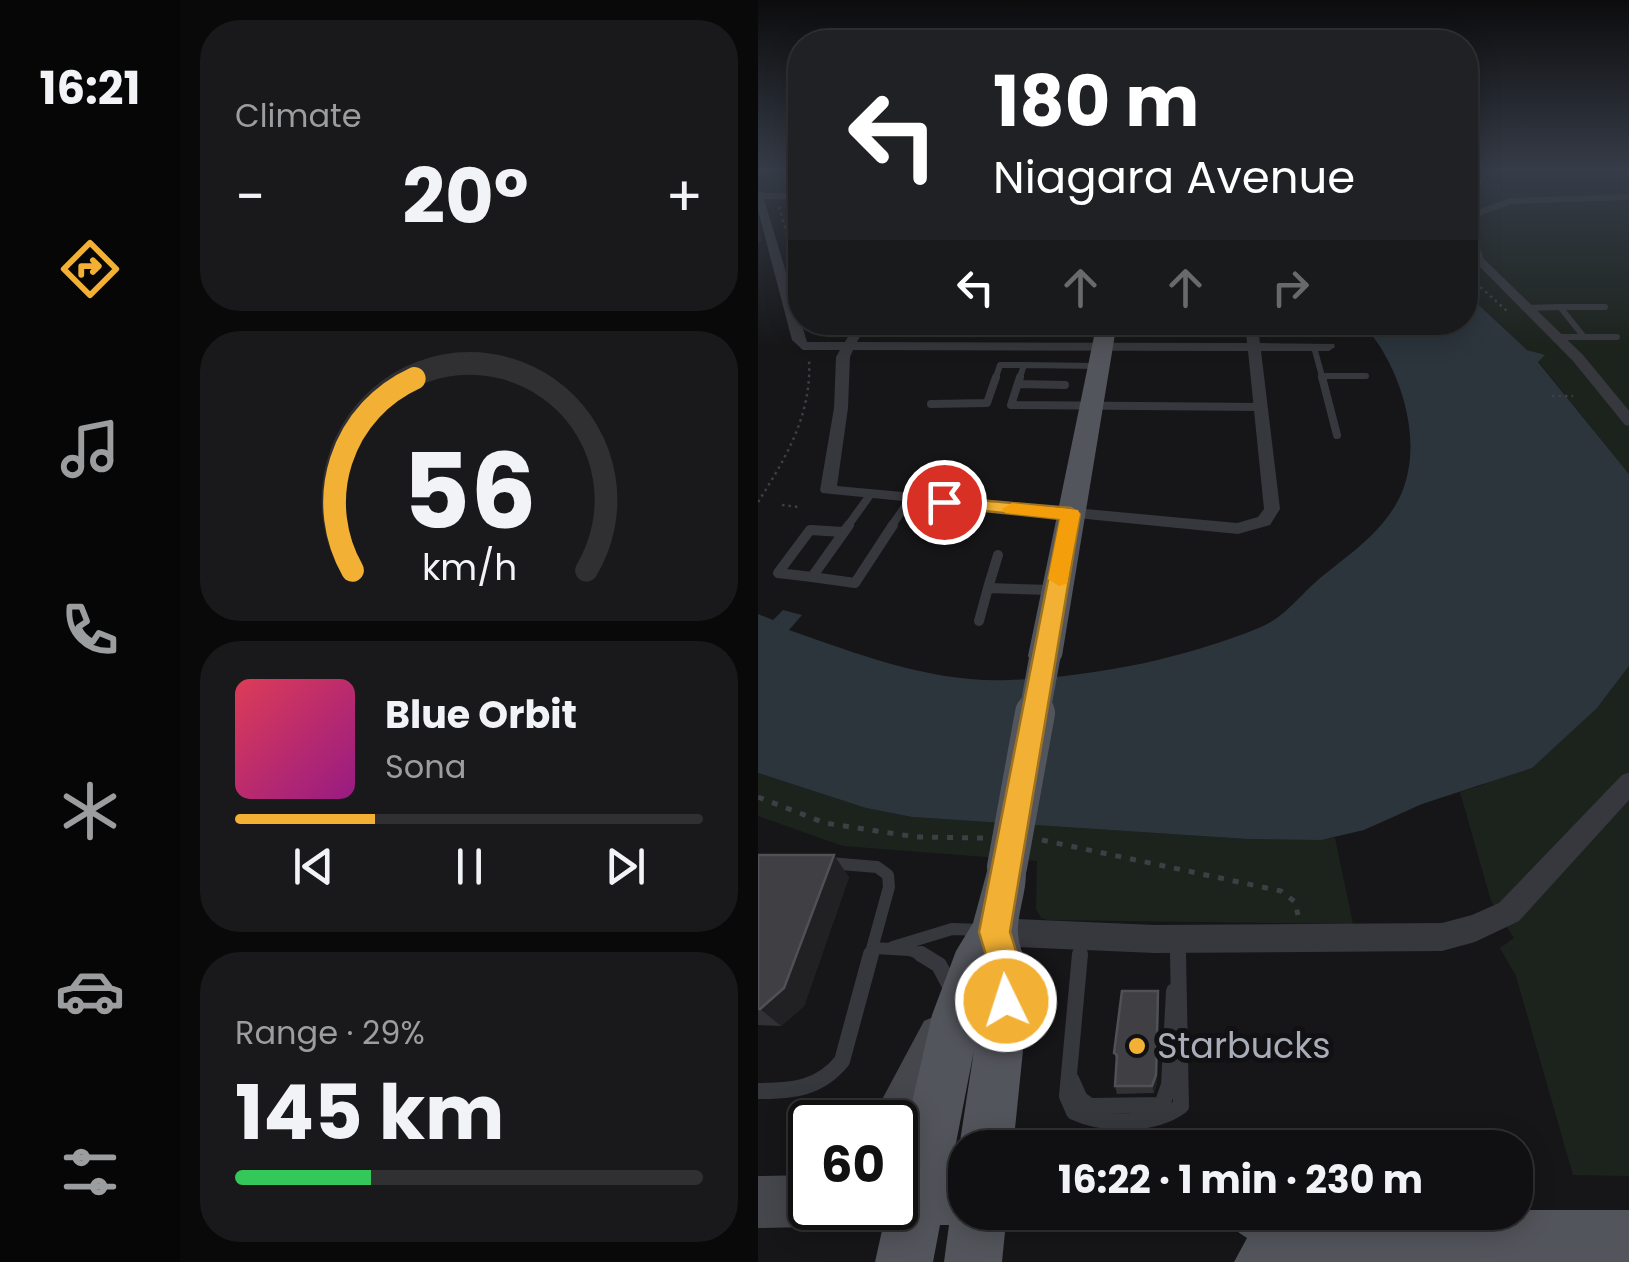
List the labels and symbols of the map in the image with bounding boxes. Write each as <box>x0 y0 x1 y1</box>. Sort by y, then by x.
pin <box>902 460 987 545</box>
position arrow <box>954 949 1058 1053</box>
place label: Starbucks <box>1157 1021 1331 1070</box>
marker: Starbucks <box>1126 1035 1148 1057</box>
speed limit sign: 60 <box>788 1100 918 1230</box>

